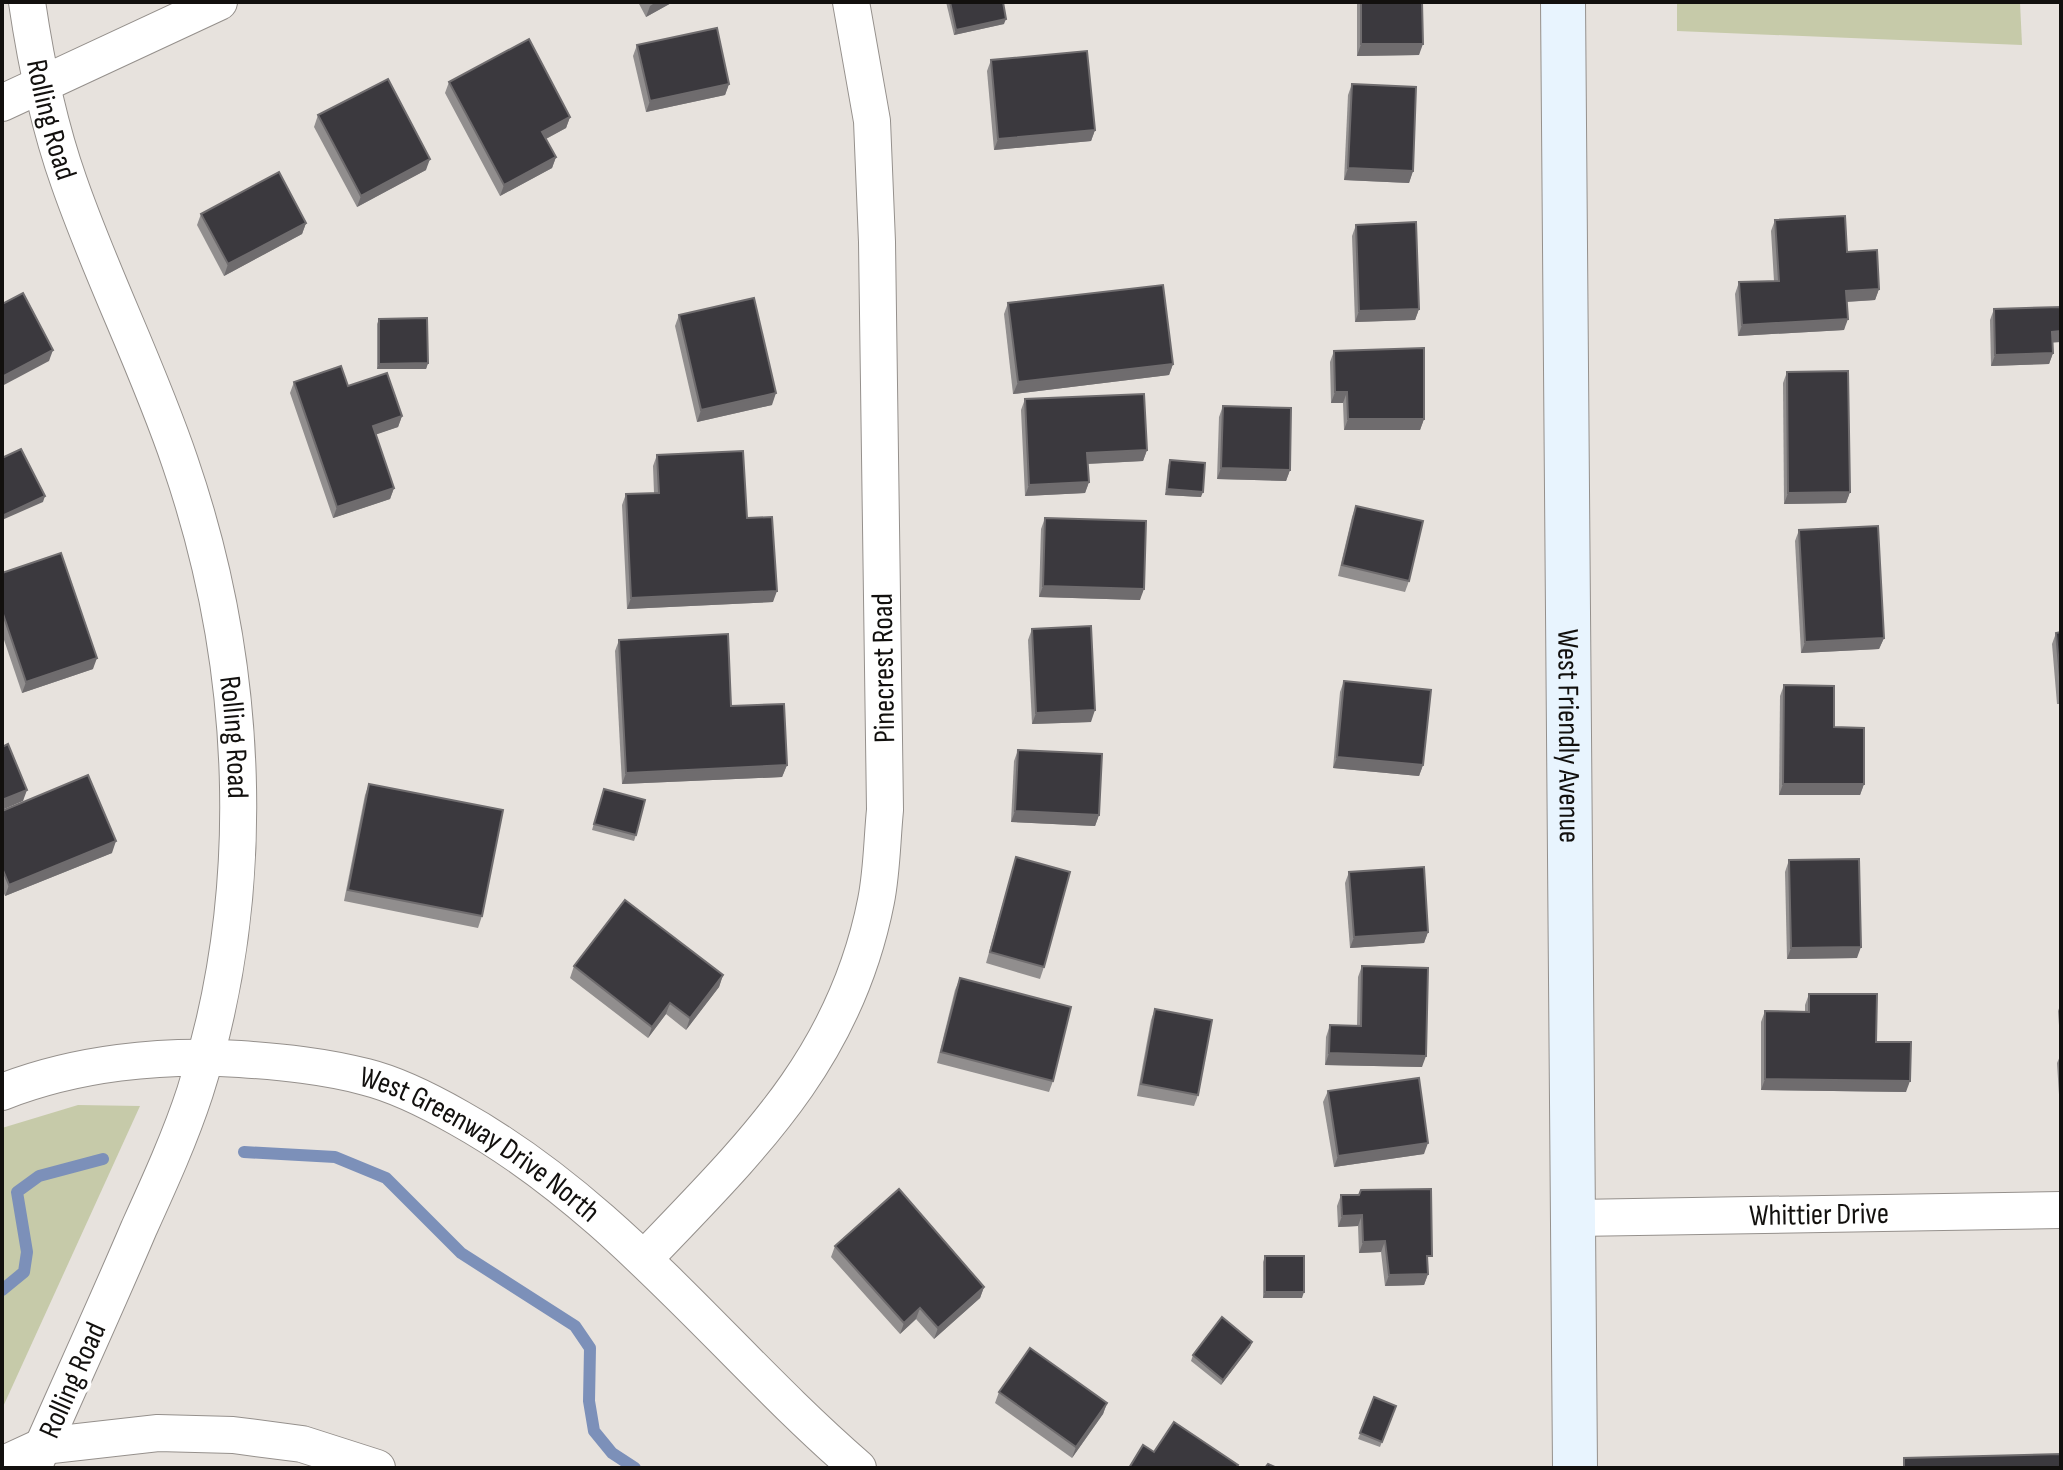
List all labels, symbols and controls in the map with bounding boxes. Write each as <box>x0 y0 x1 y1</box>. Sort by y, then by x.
street label: Rolling Road <box>18 56 84 185</box>
street label: Pinecrest Road <box>865 593 903 743</box>
street label: West Friendly Avenue <box>1549 629 1587 843</box>
street label: Rolling Road <box>211 674 255 799</box>
street label: West Greenway Drive North <box>356 1059 607 1230</box>
street label: Whittier Drive <box>1749 1196 1889 1234</box>
street label: Rolling Road <box>31 1317 114 1444</box>

